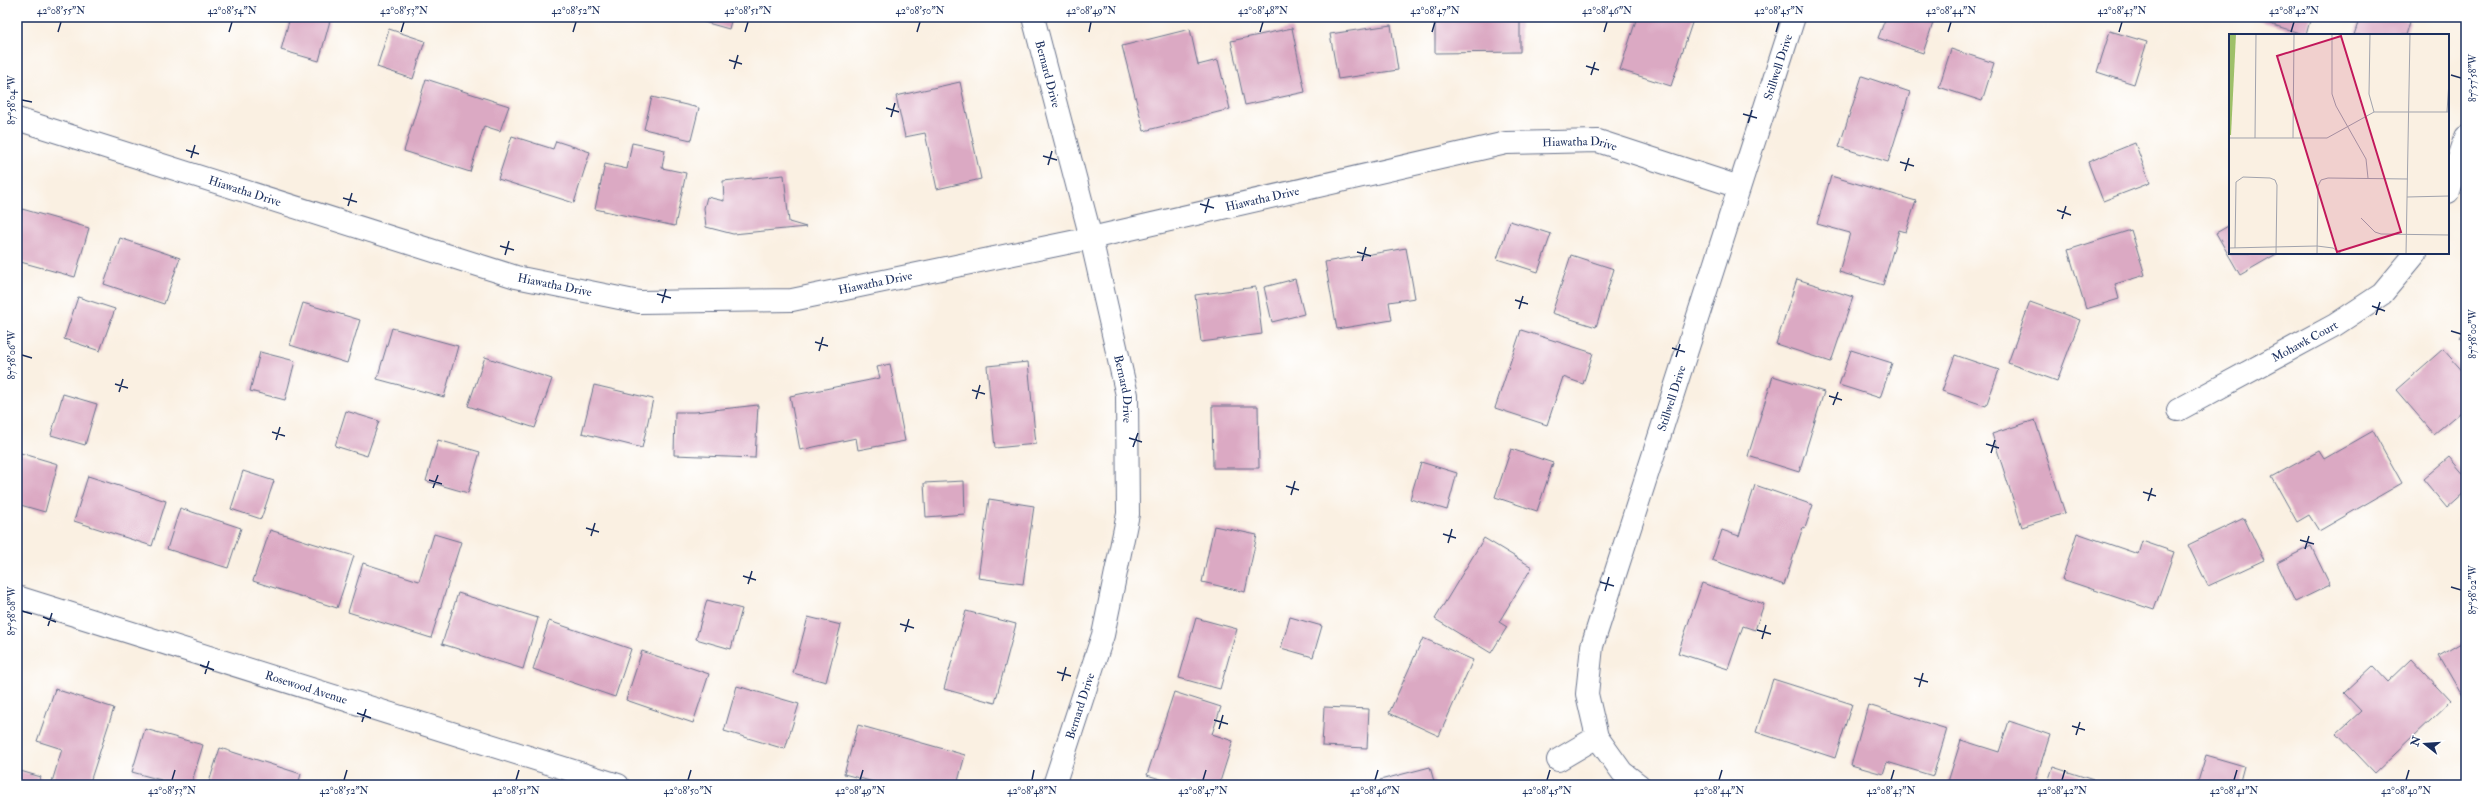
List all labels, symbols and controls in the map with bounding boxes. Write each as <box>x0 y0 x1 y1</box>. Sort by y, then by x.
text: 42°08'55"N <box>37 5 85 17</box>
text: 42°08'54"N <box>207 5 257 17</box>
text: 42°08'53"N <box>380 5 428 17</box>
text: 42°08'52"N <box>551 5 601 17</box>
text: 42°08'51"N <box>724 5 772 17</box>
text: 42°08'50"N <box>895 5 945 17</box>
text: 42°08'49"N <box>1066 5 1116 17</box>
text: 42°08'48"N <box>1238 5 1288 17</box>
text: 42°08'47"N <box>1410 5 1460 17</box>
text: 42°08'46"N <box>1582 5 1632 17</box>
text: 42°08'45"N <box>1754 5 1804 17</box>
text: 42°08'44"N <box>1926 5 1976 17</box>
text: 42°08'43"N <box>2098 5 2147 17</box>
text: 42°08'42"N <box>2269 5 2319 17</box>
street label: Stillwell Drive <box>1761 32 1796 102</box>
inset map <box>2229 34 2449 254</box>
street label: Bernard Drive <box>1031 39 1063 109</box>
text: 87°57'58"W <box>2467 53 2479 102</box>
text: 87°58'04"W <box>6 74 18 125</box>
street label: Hiawatha Drive <box>1542 134 1619 155</box>
street label: Hiawatha Drive <box>207 173 283 210</box>
street label: Hiawatha Drive <box>1224 184 1301 215</box>
street label: Hiawatha Drive <box>837 268 914 298</box>
street label: Hiawatha Drive <box>516 271 593 300</box>
text: 87°58'00"W <box>2467 309 2479 359</box>
street label: Mohawk Court <box>2269 318 2341 366</box>
text: 87°58'06"W <box>6 330 18 380</box>
street label: Bernard Drive <box>1110 353 1134 423</box>
street label: Stillwell Drive <box>1654 364 1690 433</box>
text: 87°58'02"W <box>2467 565 2479 615</box>
text: 87°58'08"W <box>6 586 18 635</box>
street label: Rosewood Avenue <box>263 668 349 708</box>
street label: Bernard Drive <box>1063 671 1098 741</box>
north arrow <box>2405 724 2445 764</box>
text: N <box>2408 734 2424 749</box>
text: 42°08'53"N <box>148 785 196 797</box>
text: 42°08'52"N <box>319 785 369 797</box>
text: 42°08'51"N <box>492 785 540 797</box>
text: 42°08'50"N <box>663 785 713 797</box>
text: 42°08'49"N <box>835 785 885 797</box>
text: 42°08'48"N <box>1007 785 1057 797</box>
text: 42°08'47"N <box>1178 785 1228 797</box>
text: 42°08'46"N <box>1350 785 1400 797</box>
text: 42°08'45"N <box>1522 785 1572 797</box>
text: 42°08'44"N <box>1694 785 1744 797</box>
text: 42°08'43"N <box>1867 785 1916 797</box>
text: 42°08'42"N <box>2037 785 2087 797</box>
text: 42°08'41"N <box>2210 785 2258 797</box>
text: 42°08'40"N <box>2381 785 2431 797</box>

